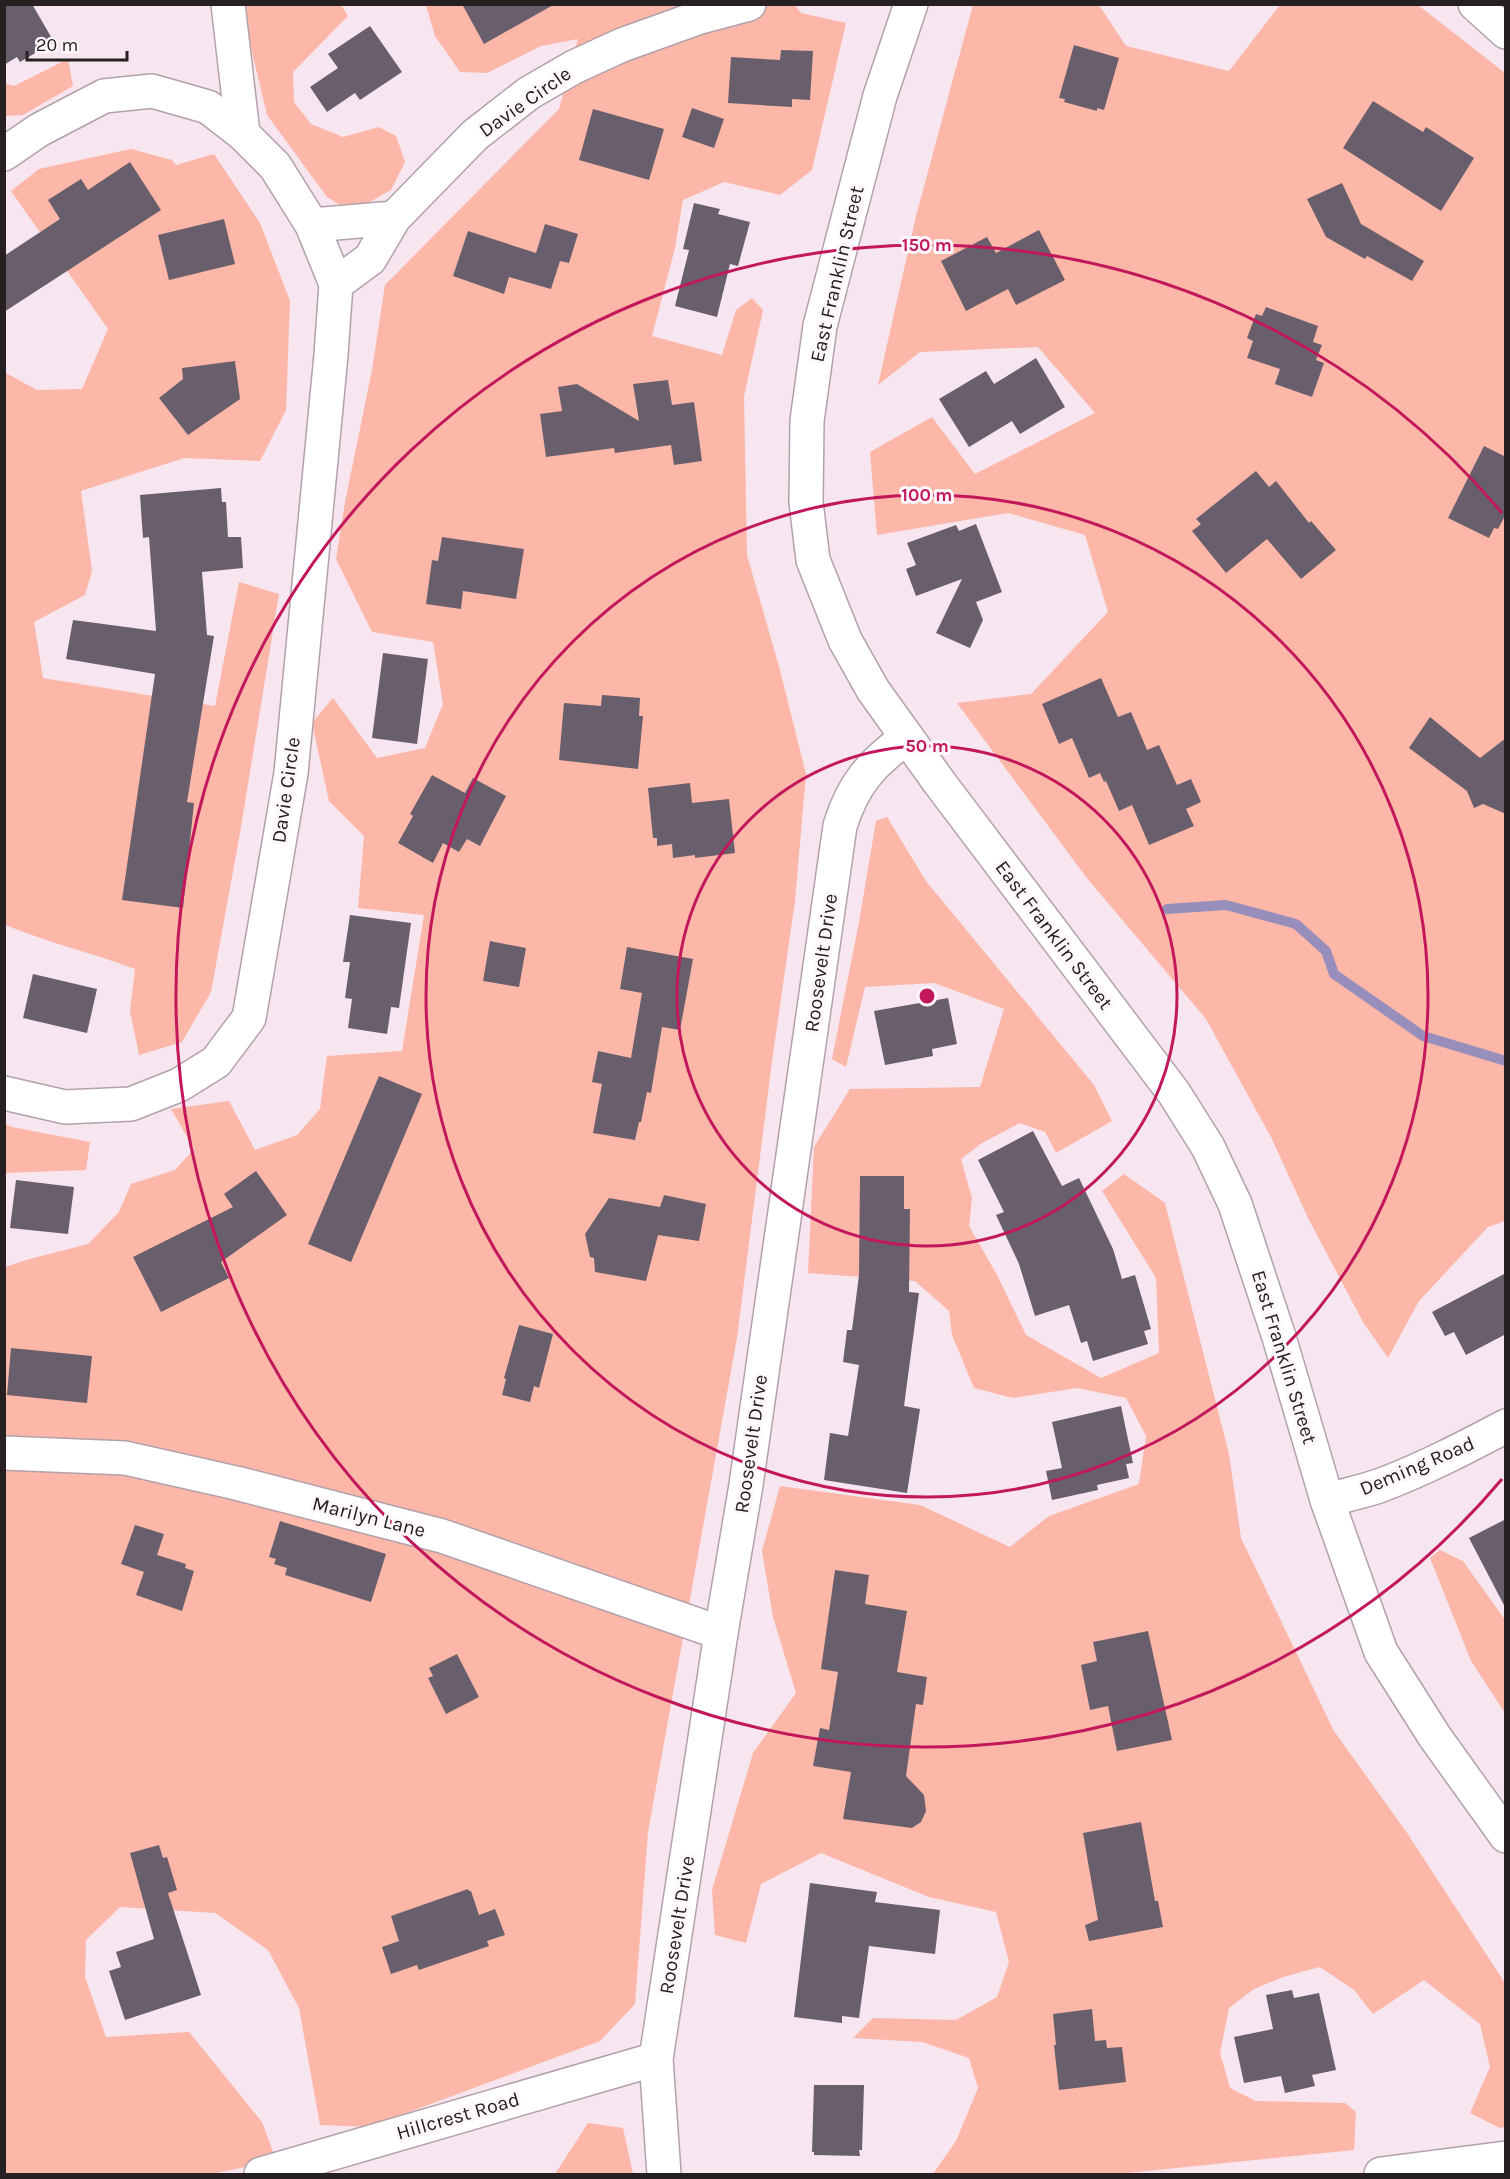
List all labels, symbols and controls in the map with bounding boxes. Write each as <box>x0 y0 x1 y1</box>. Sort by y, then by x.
scale bar <box>27 24 128 62</box>
text: 20 m <box>36 34 78 56</box>
street label: Davie Circle <box>475 62 575 142</box>
street label: East Franklin Street <box>806 183 869 364</box>
text: 150 m <box>902 234 952 256</box>
text: 100 m <box>902 484 952 506</box>
street label: Davie Circle <box>267 735 305 845</box>
text: 50 m <box>905 735 949 757</box>
street label: East Franklin Street <box>991 856 1118 1014</box>
street label: Roosevelt Drive <box>800 892 842 1034</box>
centre of rings <box>917 986 937 1006</box>
street label: East Franklin Street <box>1247 1267 1322 1447</box>
street label: Roosevelt Drive <box>730 1373 772 1515</box>
street label: Deming Road <box>1356 1432 1478 1500</box>
street label: Marilyn Lane <box>310 1492 428 1542</box>
street label: Roosevelt Drive <box>655 1854 699 1996</box>
street label: Hillcrest Road <box>394 2087 522 2145</box>

